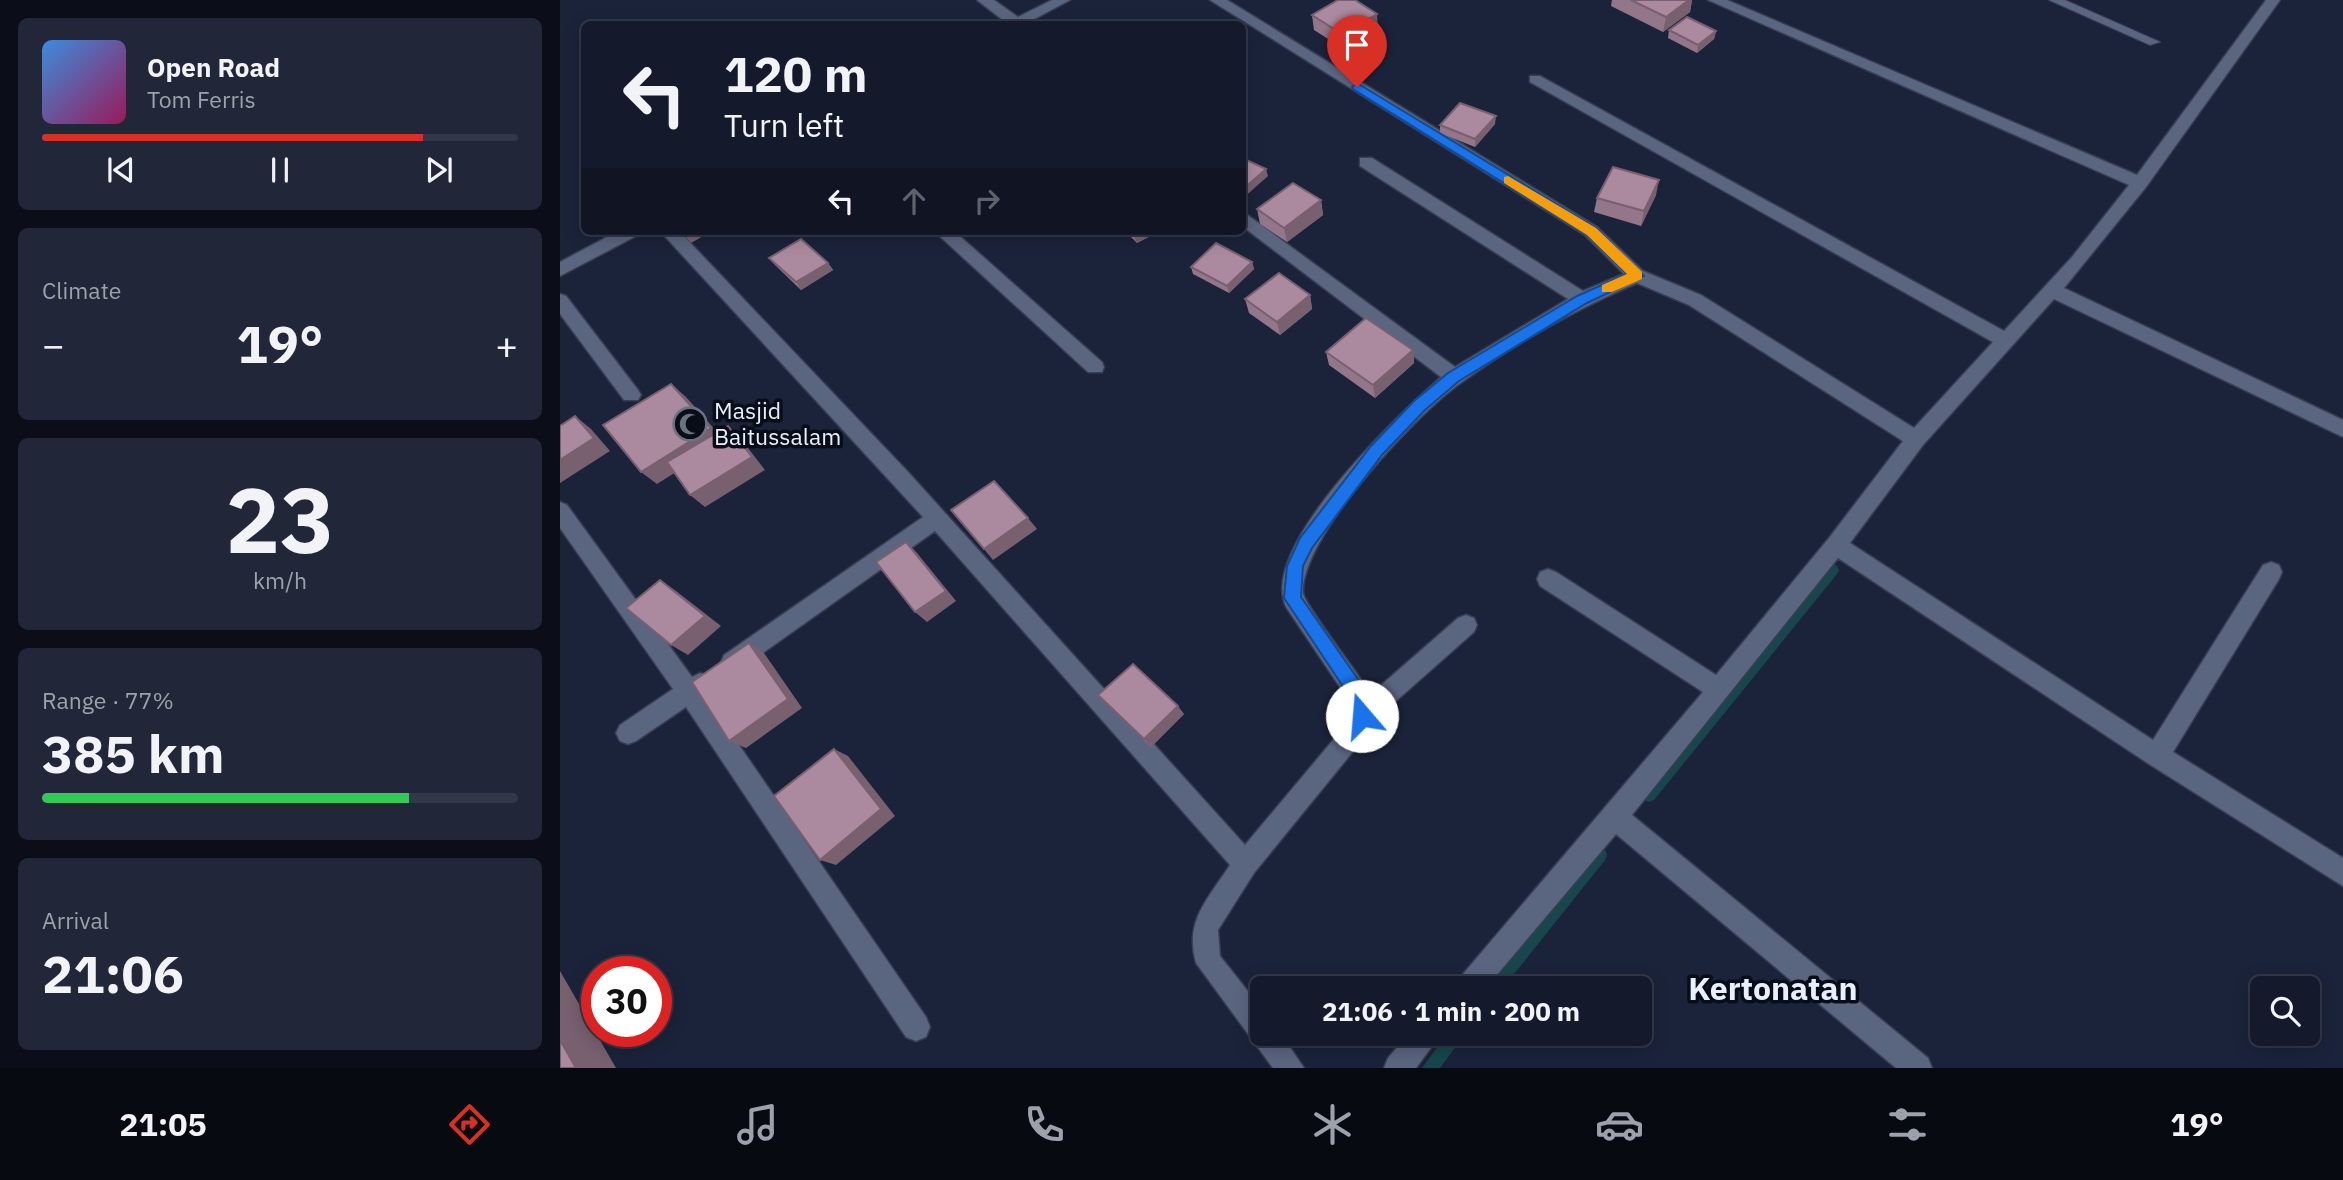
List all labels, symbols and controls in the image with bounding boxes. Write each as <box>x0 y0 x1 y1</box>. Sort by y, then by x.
pin <box>1327 15 1387 87</box>
icon: arrive <box>1338 26 1376 64</box>
text: 120 m <box>724 42 868 105</box>
icon: left <box>609 49 700 140</box>
text: Open Road <box>147 50 280 84</box>
text: Tom Ferris <box>147 84 256 114</box>
text: Turn left <box>724 104 844 146</box>
icon: previous <box>102 151 140 189</box>
icon: pause <box>261 151 299 189</box>
icon: next <box>420 151 458 189</box>
icon: left <box>822 182 860 220</box>
icon: ahead <box>895 182 933 220</box>
icon: right <box>968 182 1006 220</box>
text: Climate <box>42 275 121 305</box>
text: 19° <box>237 310 323 377</box>
text: − <box>42 320 65 369</box>
text: + <box>495 320 518 369</box>
place label: Masjid Baitussalam <box>714 395 841 451</box>
mosque icon: Masjid Baitussalam <box>671 405 709 443</box>
text: 23 <box>225 460 335 578</box>
text: km/h <box>253 565 307 595</box>
position arrow <box>1325 679 1399 753</box>
text: Range · 77% <box>42 685 174 715</box>
text: 385 km <box>42 720 224 787</box>
text: Arrival <box>42 905 109 935</box>
text: 21:06 <box>42 940 184 1007</box>
speed limit sign: 30 <box>581 956 672 1047</box>
district label: Kertonatan <box>1688 967 1858 1009</box>
map controls <box>2250 976 2320 1046</box>
button: search <box>2250 976 2320 1046</box>
text: 21:06 · 1 min · 200 m <box>1322 994 1580 1028</box>
icon: directions <box>445 1100 494 1149</box>
icon: music <box>733 1100 782 1149</box>
icon: phone <box>1020 1100 1069 1149</box>
icon: climate <box>1308 1100 1357 1149</box>
icon: car <box>1595 1100 1644 1149</box>
icon: filters <box>1883 1100 1932 1149</box>
text: 21:05 <box>119 1103 207 1145</box>
text: 19° <box>2170 1103 2224 1145</box>

